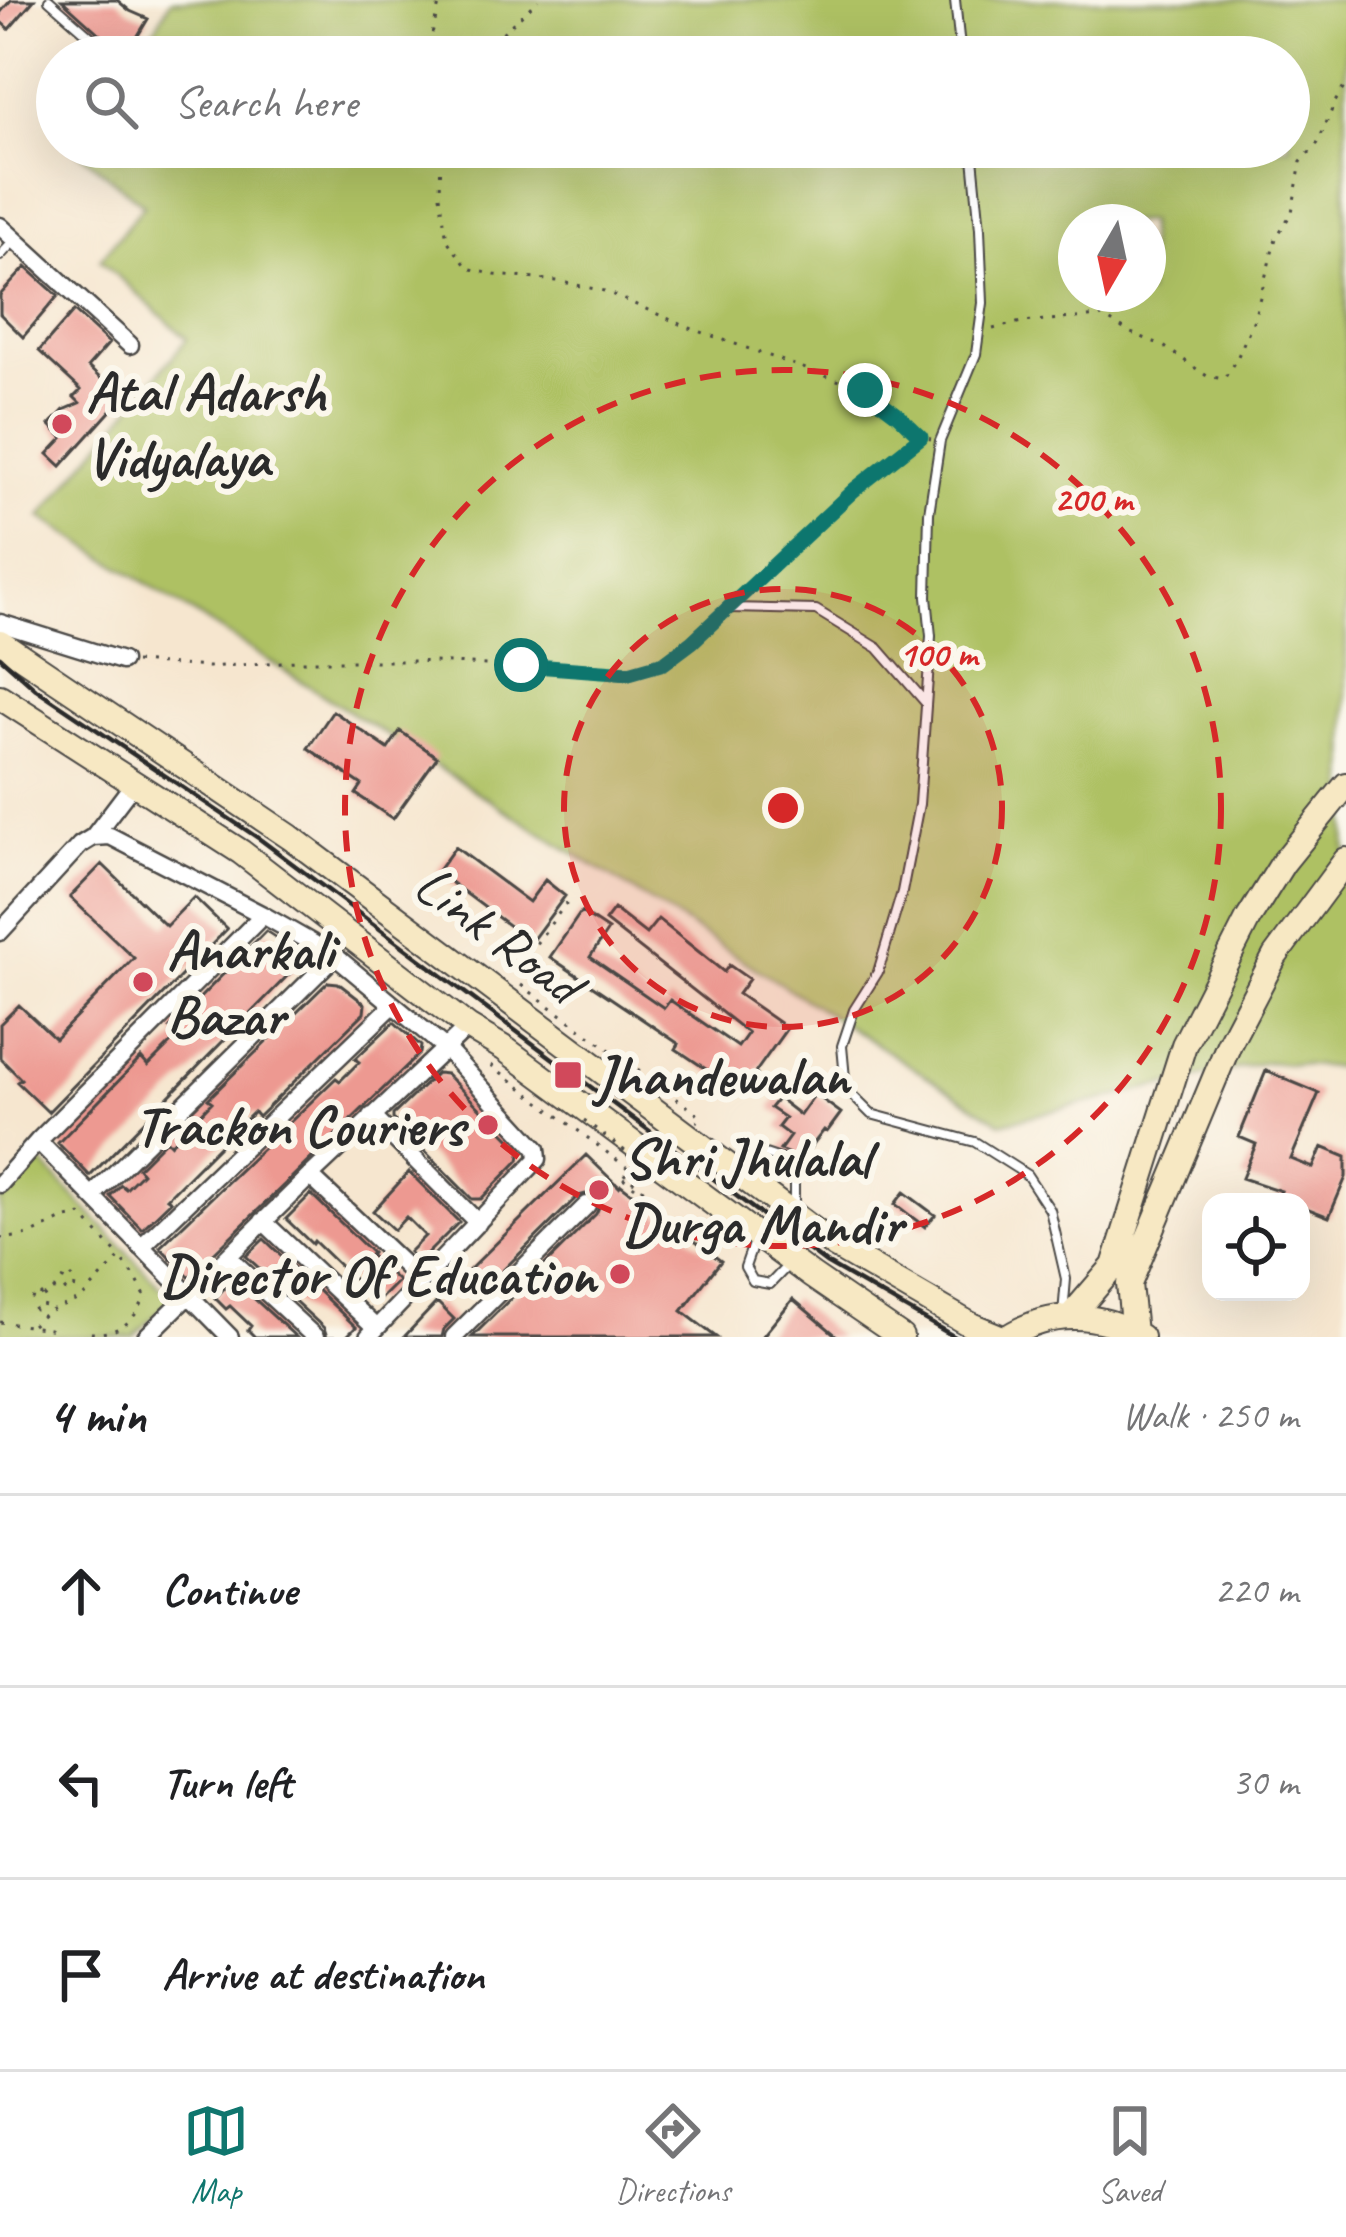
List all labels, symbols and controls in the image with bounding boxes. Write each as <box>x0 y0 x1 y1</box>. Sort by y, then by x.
search box <box>36 36 1310 168</box>
icon: search <box>78 69 144 135</box>
text: Search here <box>174 74 357 131</box>
north arrow <box>1058 204 1166 312</box>
place label: Atal Adarsh Vidyalaya <box>86 356 327 494</box>
route end <box>838 363 892 417</box>
marker: Atal Adarsh Vidyalaya <box>49 411 75 437</box>
text: 200 m <box>1054 476 1135 522</box>
text: 100 m <box>899 631 980 677</box>
route start <box>494 638 548 692</box>
centre of rings <box>762 787 804 829</box>
street label: Link Road <box>401 848 602 1024</box>
place label: Anarkali Bazar <box>167 914 340 1052</box>
marker: Anarkali Bazar <box>130 969 156 995</box>
place label: Jhandewalan <box>591 1040 853 1112</box>
marker: Jhandewalan <box>552 1059 584 1091</box>
place label: Trackon Couriers <box>134 1090 469 1162</box>
marker: Trackon Couriers <box>475 1112 501 1138</box>
place label: Shri Jhulalal Durga Mandir <box>623 1122 908 1260</box>
marker: Shri Jhulalal Durga Mandir <box>586 1177 612 1203</box>
map controls <box>1202 1193 1310 1301</box>
button: locate <box>1202 1193 1310 1301</box>
place label: Director Of Education <box>161 1239 600 1311</box>
marker: Director Of Education <box>607 1261 633 1287</box>
text: 4 min <box>48 1383 146 1447</box>
text: Walk · 250 m <box>1122 1391 1298 1440</box>
icon: ahead <box>48 1558 114 1624</box>
text: Continue <box>162 1562 296 1619</box>
text: 220 m <box>1214 1566 1298 1615</box>
icon: left <box>48 1750 114 1816</box>
text: Turn left <box>162 1754 292 1811</box>
text: 30 m <box>1232 1758 1298 1807</box>
icon: arrive <box>48 1942 114 2008</box>
text: Arrive at destination <box>162 1946 484 2003</box>
tab: Map <box>183 2098 249 2212</box>
tab: Directions <box>616 2098 730 2212</box>
tab: Saved <box>1097 2098 1163 2212</box>

